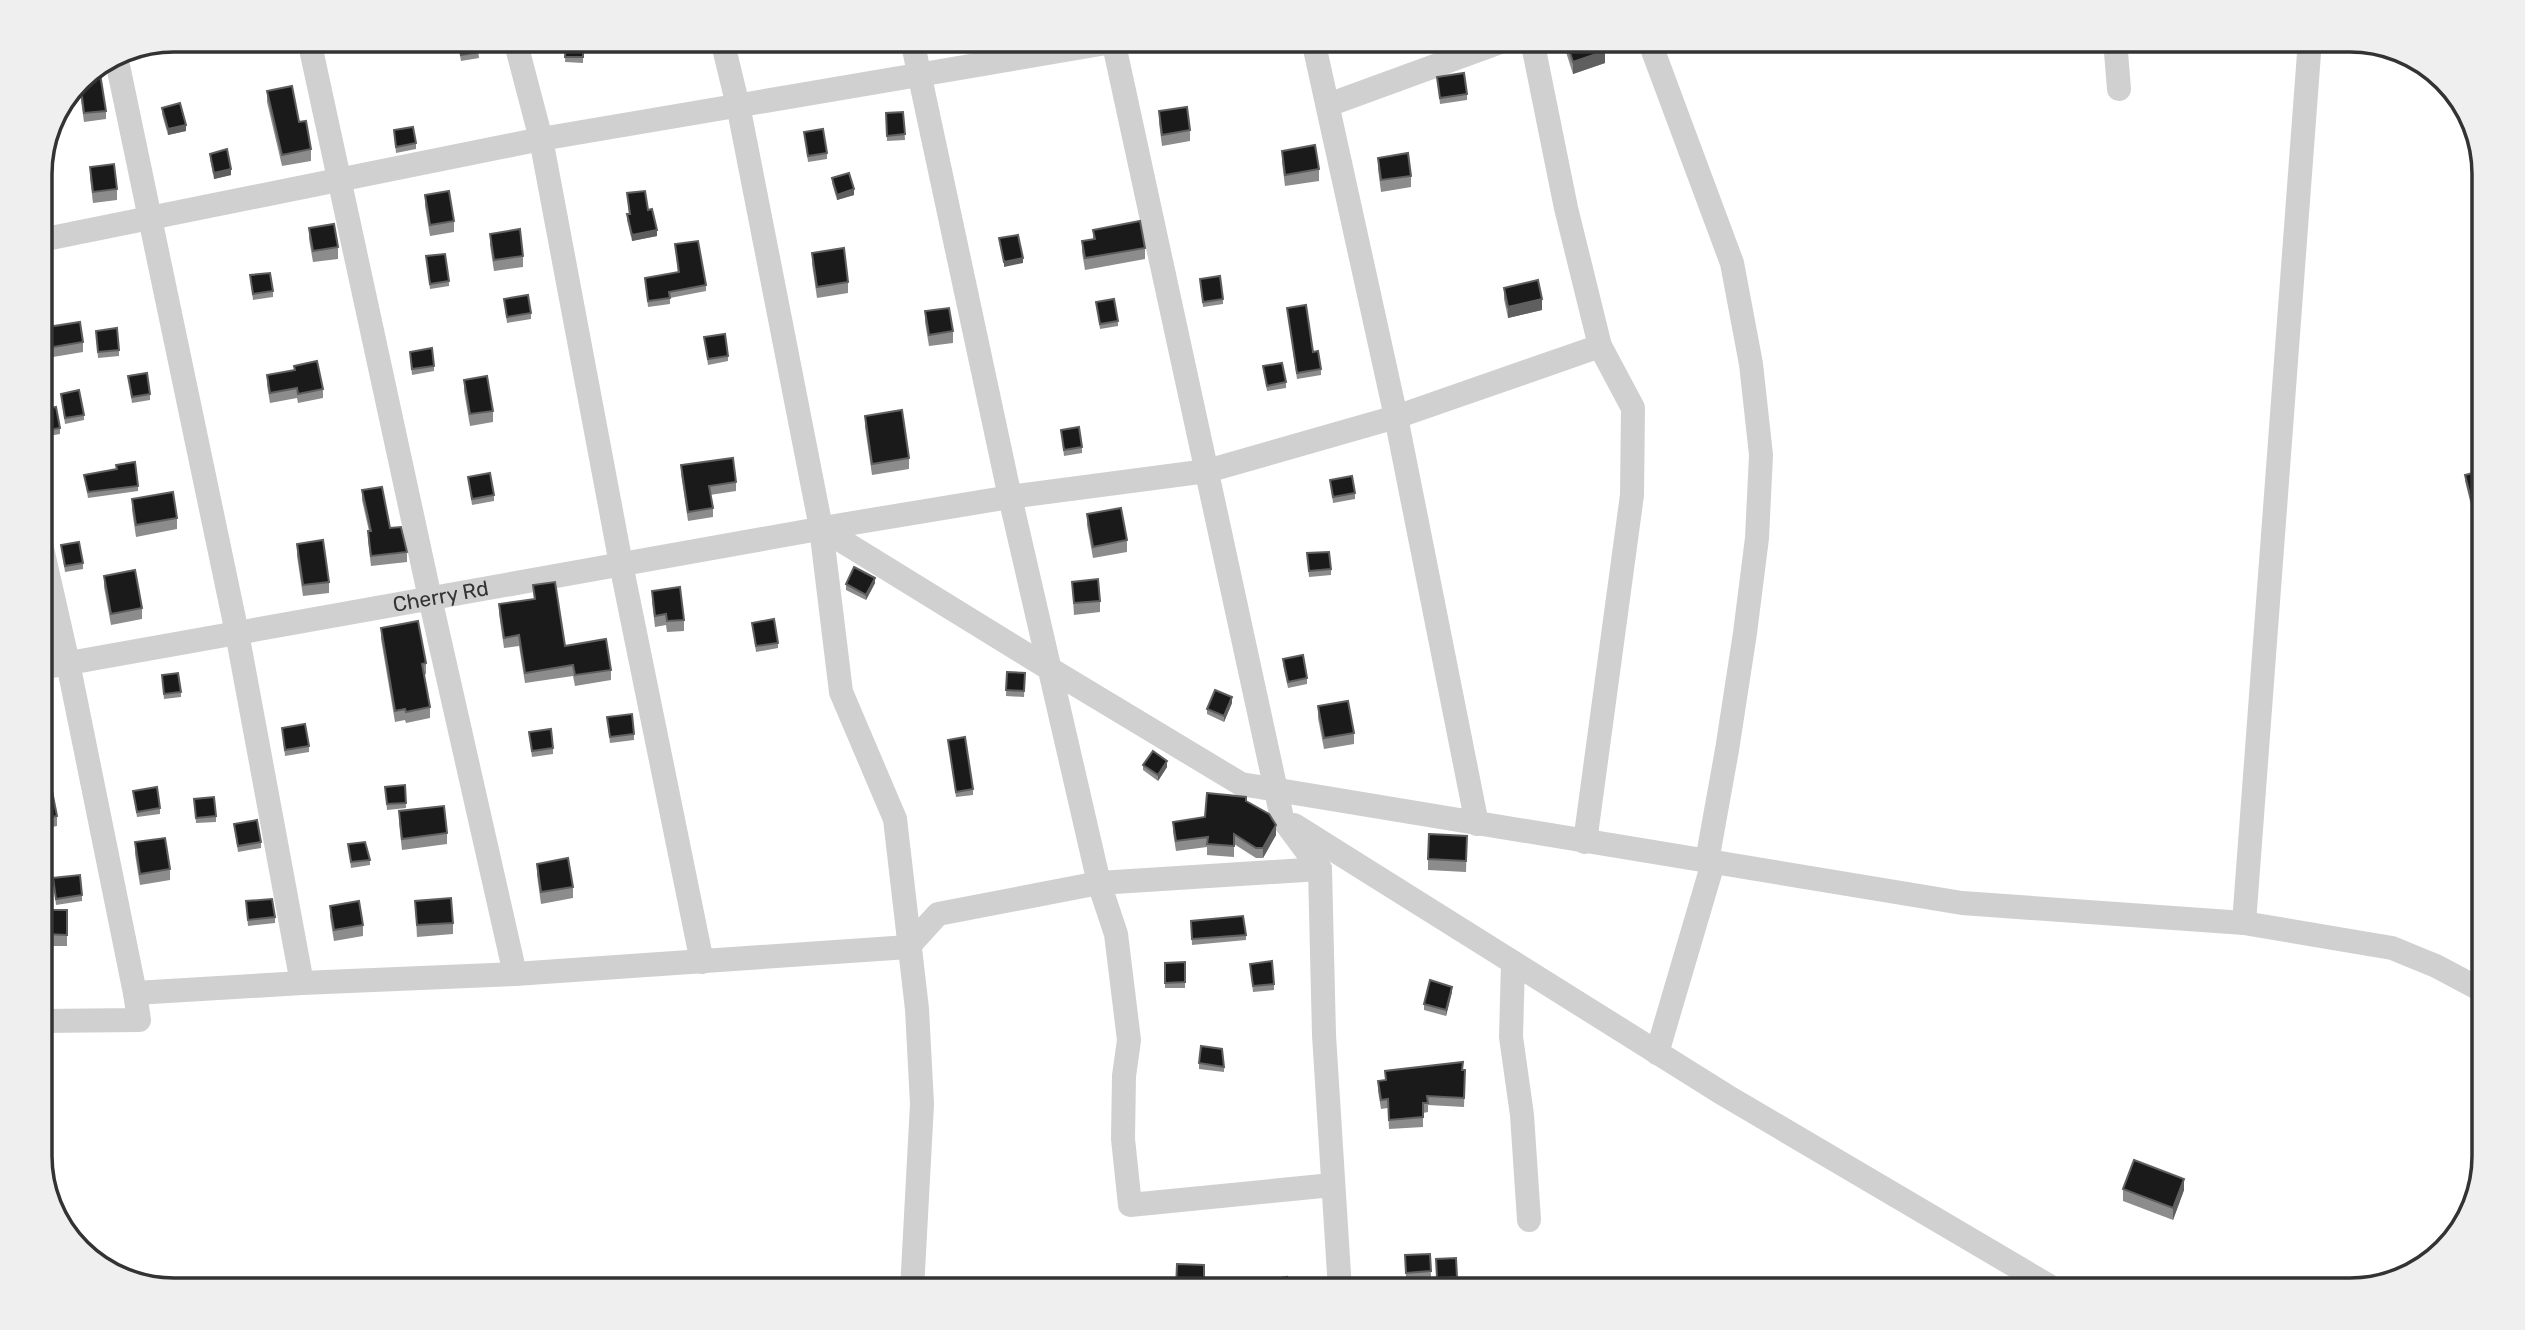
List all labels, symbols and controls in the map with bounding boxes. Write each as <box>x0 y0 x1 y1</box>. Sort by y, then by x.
street label: Cherry Rd <box>391 575 490 617</box>

